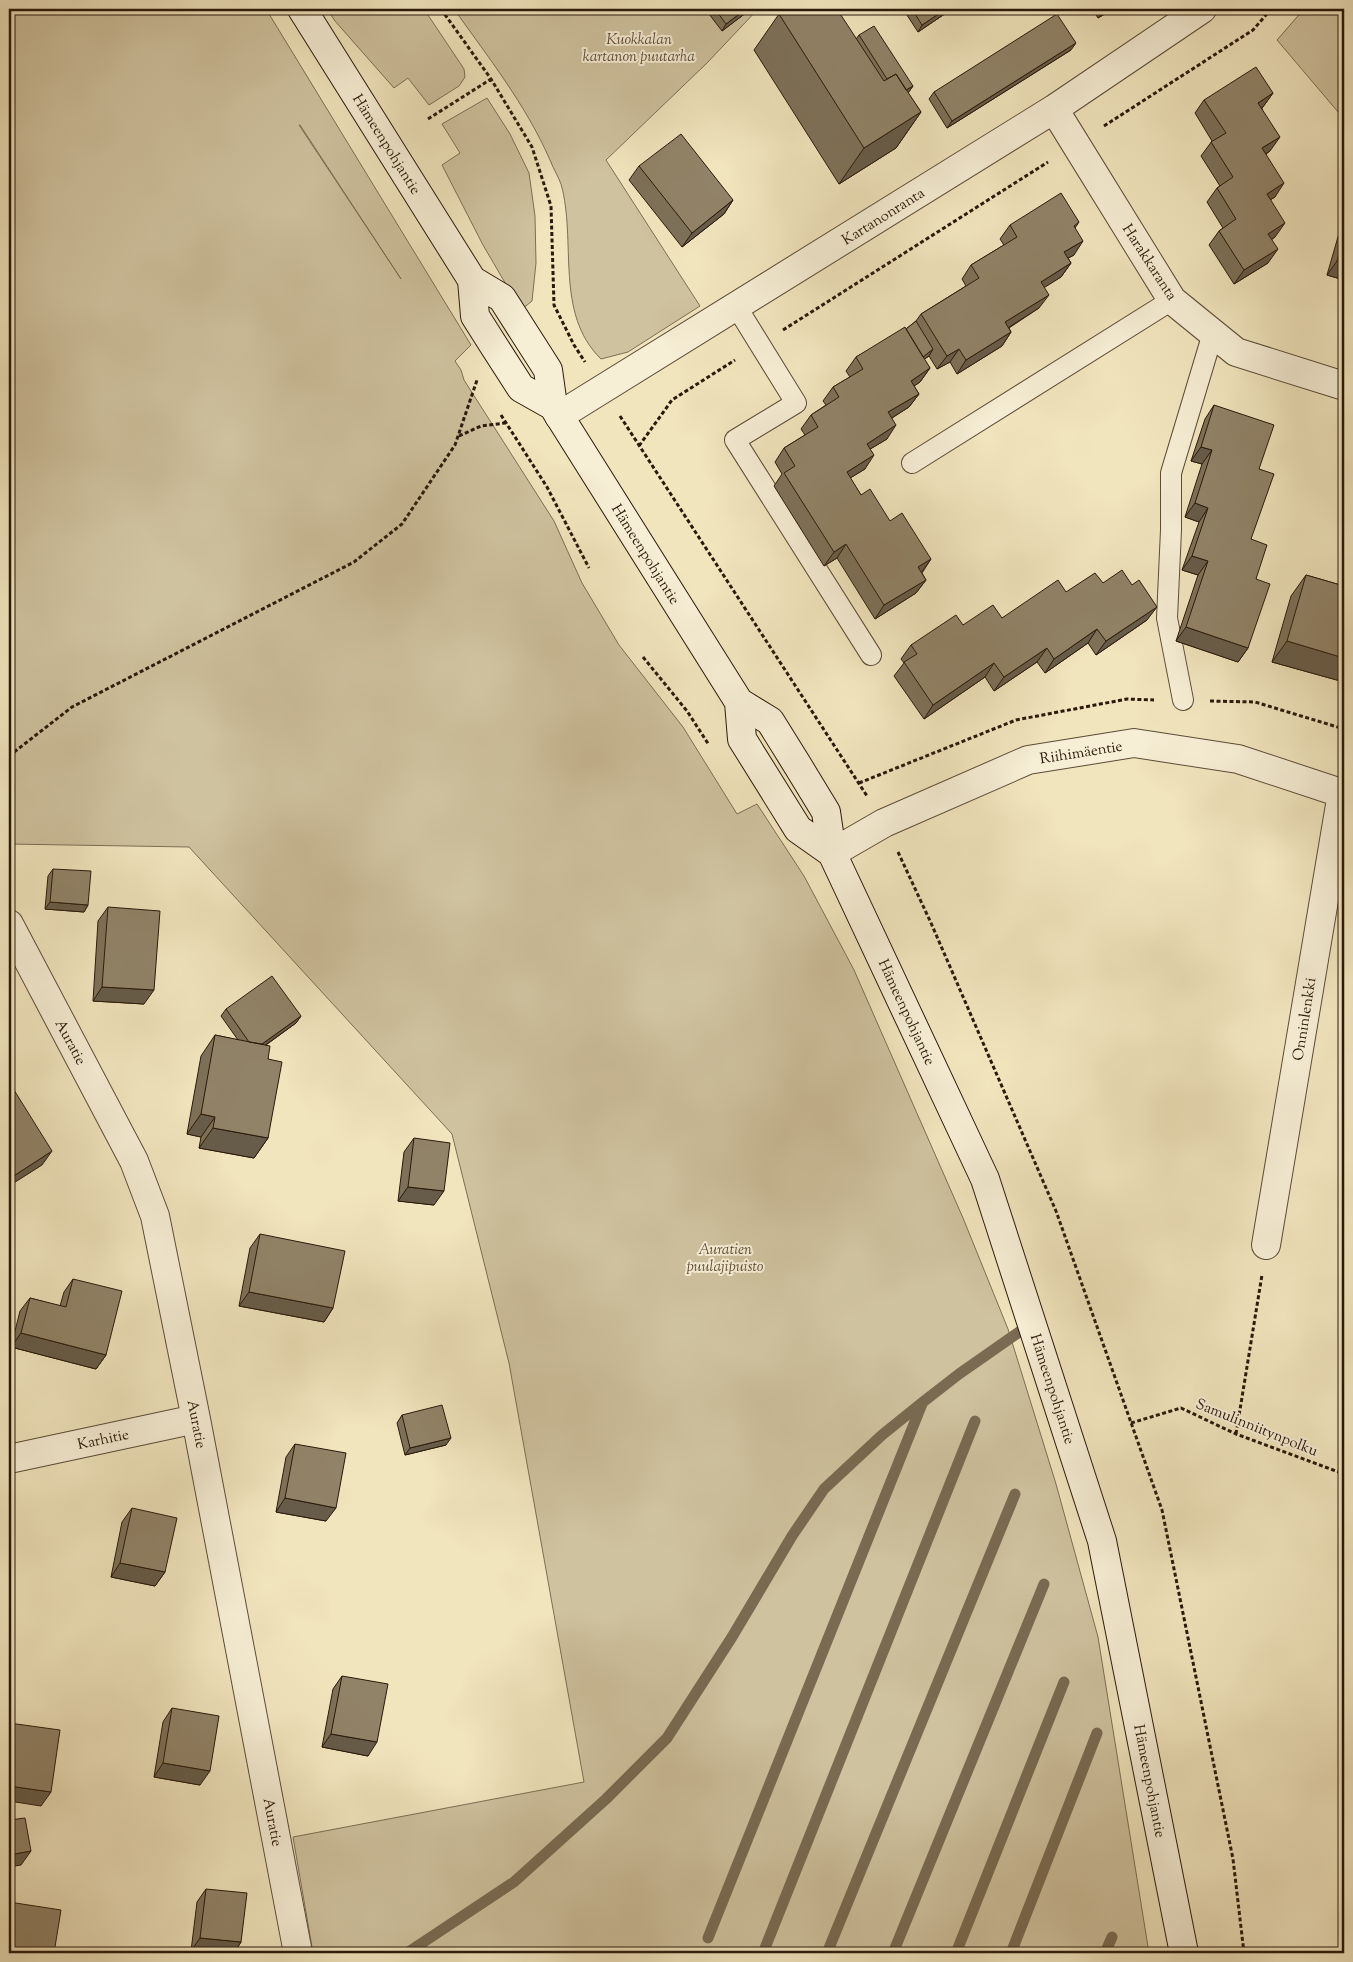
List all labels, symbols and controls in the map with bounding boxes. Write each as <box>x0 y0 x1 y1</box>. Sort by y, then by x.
park label: Kuokkalan kartanon puutarha <box>583 30 695 68</box>
street label: Hämeenpohjantie <box>346 90 425 199</box>
street label: Kartanonranta <box>838 183 929 251</box>
street label: Harakkaranta <box>1116 220 1181 305</box>
street label: Hämeenpohjantie <box>605 500 684 609</box>
street label: Riihimäentie <box>1038 737 1124 770</box>
street label: Hämeenpohjantie <box>872 956 939 1069</box>
street label: Onninlenkki <box>1289 976 1322 1062</box>
street label: Auratie <box>49 1016 90 1069</box>
park label: Auratien puulajipuisto <box>687 1240 764 1278</box>
street label: Hämeenpohjantie <box>1024 1332 1079 1447</box>
street label: Samulinniitynpolku <box>1192 1394 1321 1463</box>
street label: Auratie <box>181 1398 211 1450</box>
street label: Karhitie <box>75 1425 131 1456</box>
street label: Hämeenpohjantie <box>1127 1723 1170 1840</box>
street label: Auratie <box>257 1796 287 1848</box>

